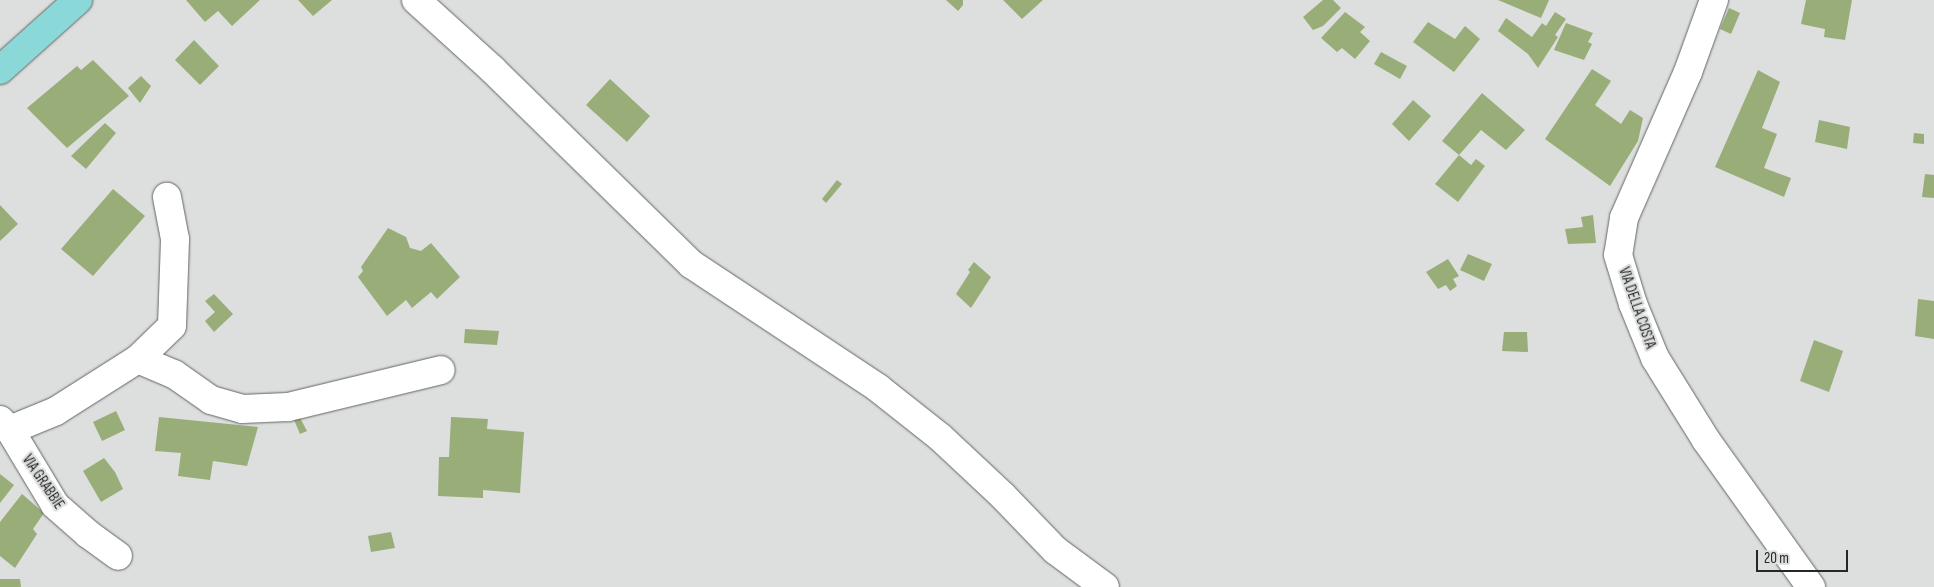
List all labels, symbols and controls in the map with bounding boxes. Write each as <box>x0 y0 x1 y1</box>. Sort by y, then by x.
street label: VIA DELLA COSTA <box>1615 265 1659 351</box>
street label: VIA GRABBIE <box>18 451 68 513</box>
scale bar <box>1759 540 1852 572</box>
text: 20 m <box>1764 549 1789 568</box>

